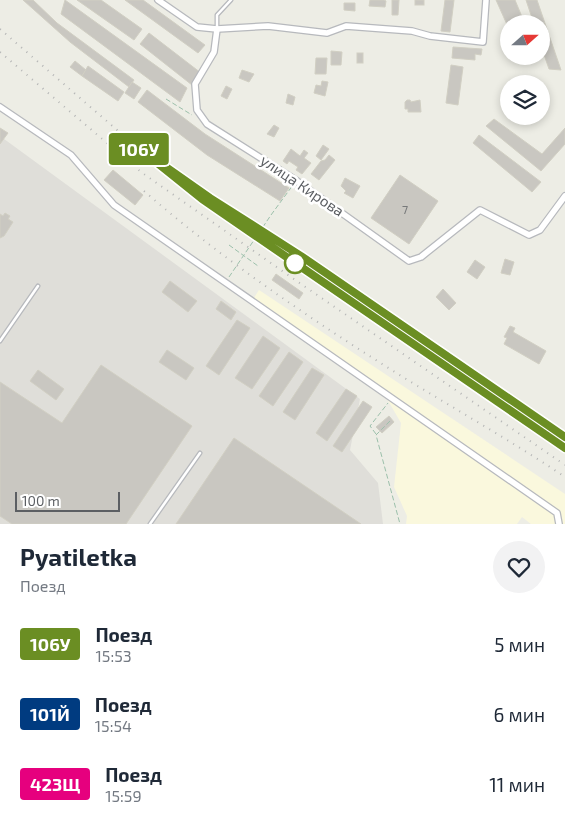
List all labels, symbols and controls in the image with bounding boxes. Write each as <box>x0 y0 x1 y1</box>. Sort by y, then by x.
north arrow <box>500 15 550 65</box>
map controls <box>500 15 550 125</box>
button: layers <box>500 75 550 125</box>
line badge: 106У <box>104 133 174 165</box>
text: 106У <box>119 138 159 160</box>
street label: улица Кирова <box>257 151 348 221</box>
house number: 7 <box>402 202 408 216</box>
unlabelled marker <box>284 252 306 274</box>
scale bar <box>15 489 120 512</box>
text: 100 m <box>22 492 60 509</box>
button: heart <box>493 541 545 593</box>
text: Pyatiletka <box>20 542 137 571</box>
text: Поезд <box>20 576 66 595</box>
text: Поезд <box>95 623 152 646</box>
text: 106У <box>30 633 70 655</box>
text: 5 мин <box>494 633 545 656</box>
text: 15:53 <box>95 646 132 665</box>
text: Поезд <box>95 693 152 716</box>
text: 101Й <box>30 703 70 725</box>
text: 6 мин <box>493 703 545 726</box>
text: 15:54 <box>95 716 132 735</box>
text: Поезд <box>105 763 162 786</box>
text: 423Щ <box>30 773 80 795</box>
text: 11 мин <box>489 773 545 796</box>
text: 15:59 <box>105 786 142 805</box>

